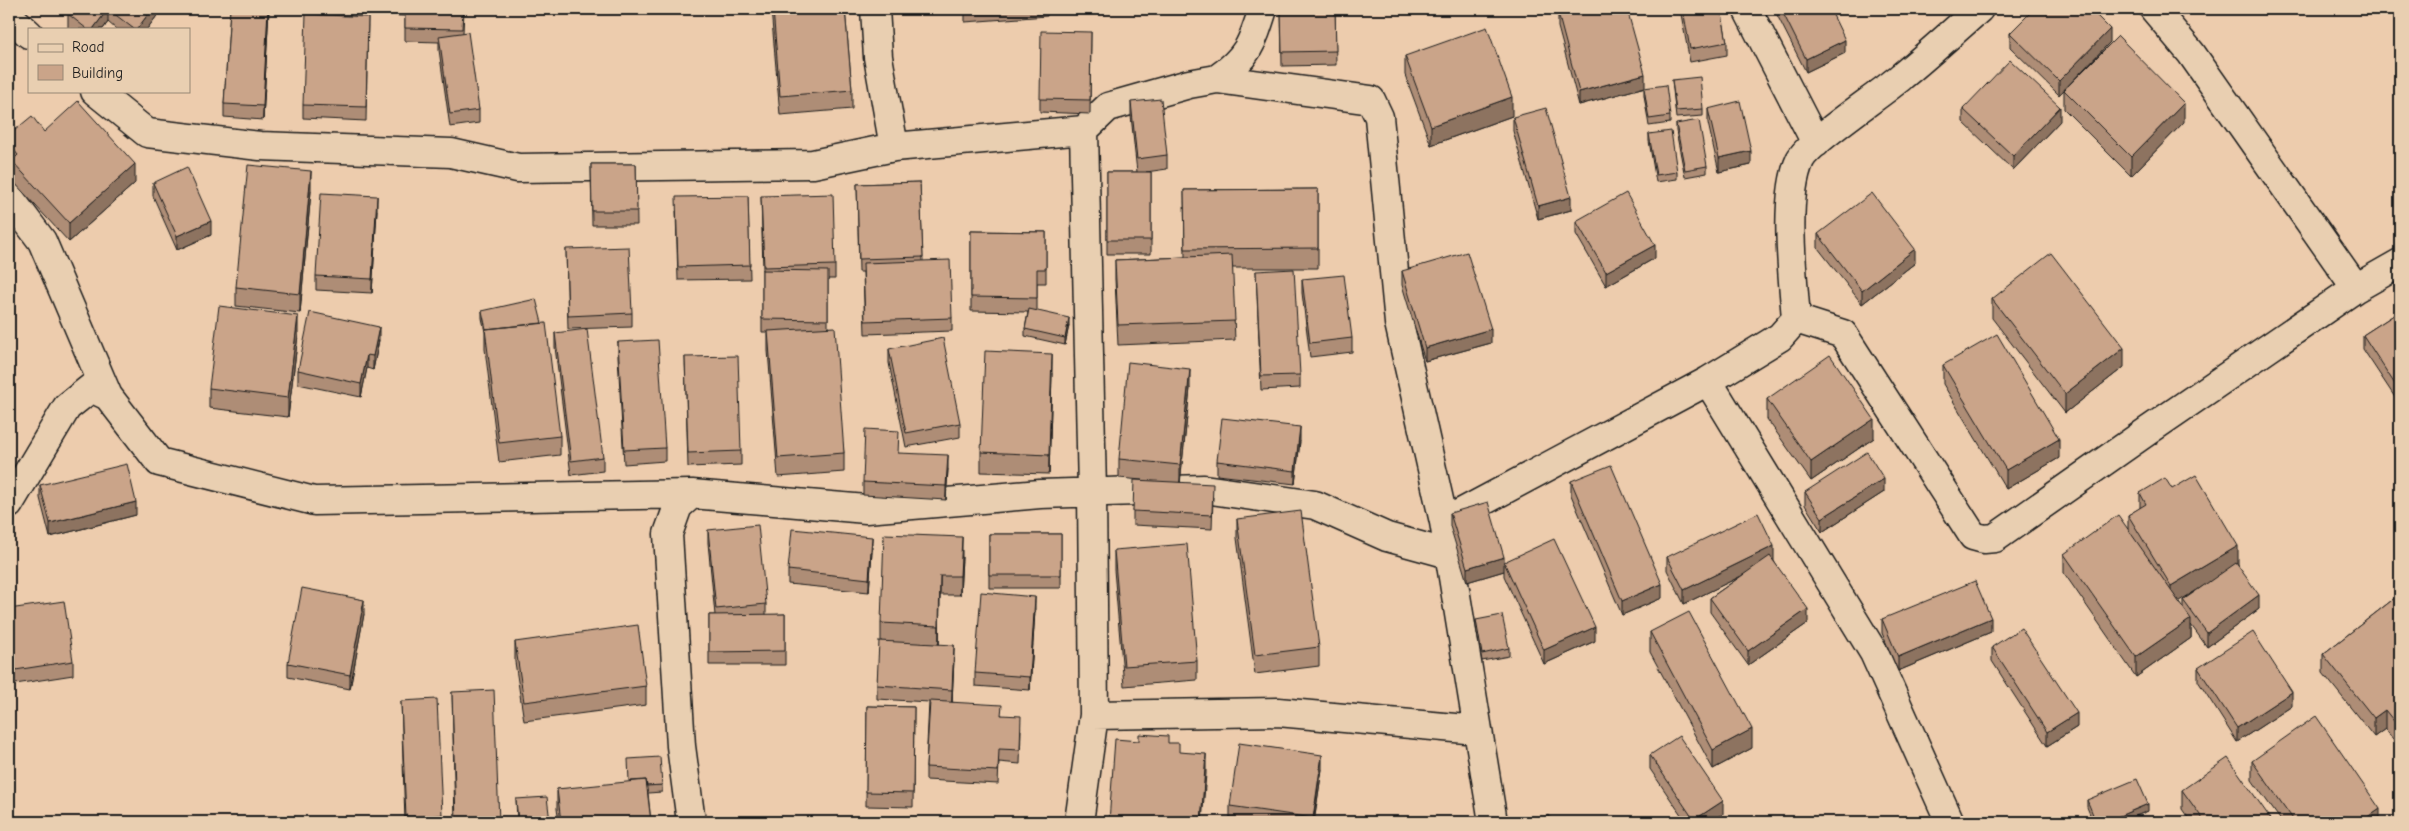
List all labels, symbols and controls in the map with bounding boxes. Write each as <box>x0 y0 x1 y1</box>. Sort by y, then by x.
legend <box>28 28 190 92</box>
text: Road <box>72 38 104 56</box>
text: Building <box>72 64 123 82</box>

